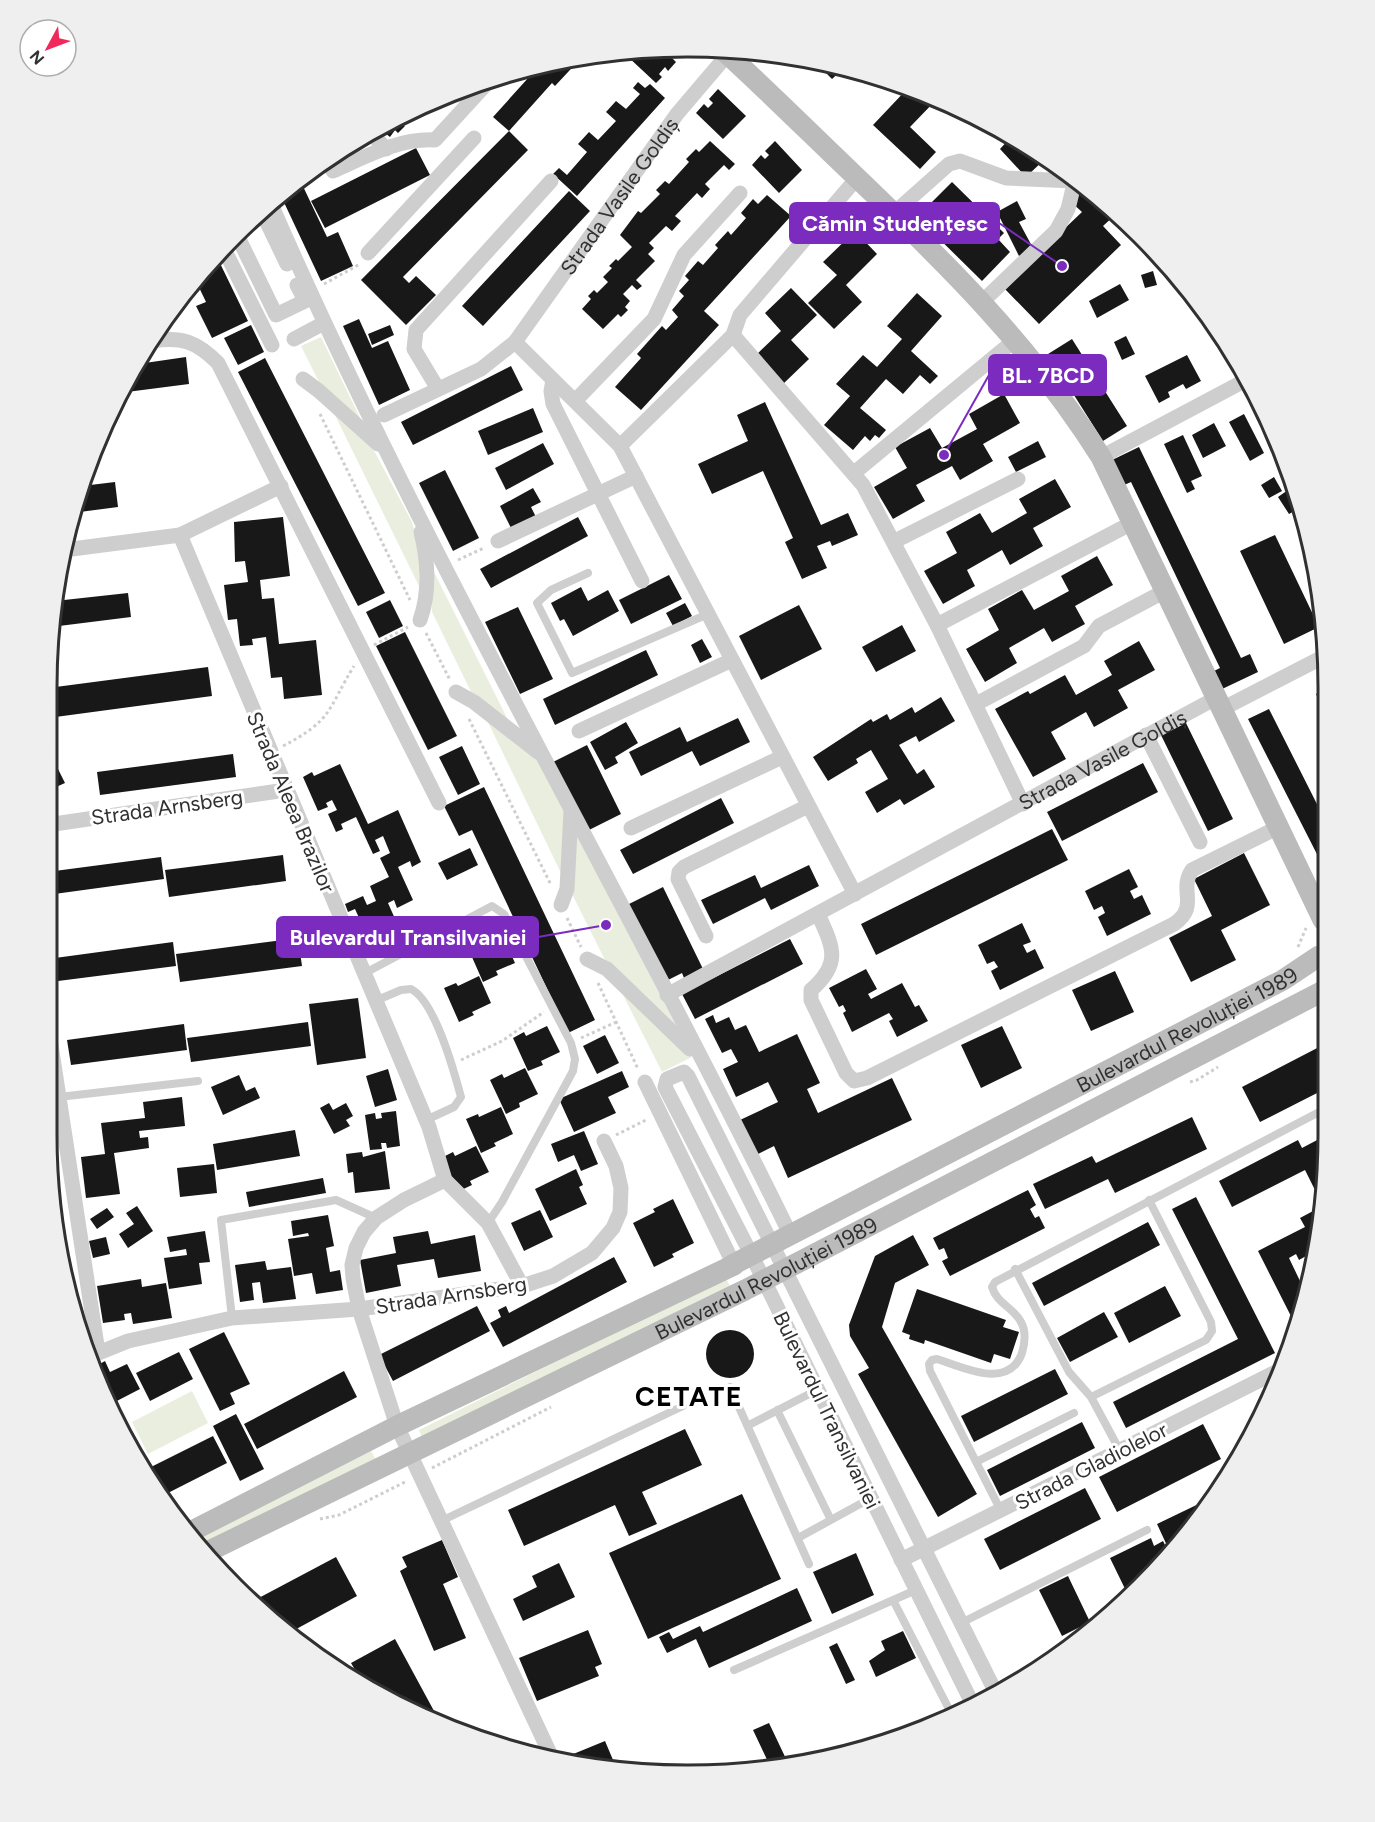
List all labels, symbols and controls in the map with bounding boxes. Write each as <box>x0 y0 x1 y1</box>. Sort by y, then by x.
north arrow <box>18 18 78 78</box>
text: N <box>26 47 48 68</box>
street label: Strada Vasile Goldiș <box>554 112 683 279</box>
callout: Cămin Studențesc <box>790 203 999 243</box>
text: Cămin Studențesc <box>802 210 988 237</box>
callout: BL. 7BCD <box>989 355 1106 395</box>
text: BL. 7BCD <box>1001 362 1095 389</box>
street label: Strada Vasile Goldiș <box>1014 704 1191 815</box>
street label: Strada Aleea Brazilor <box>242 708 340 896</box>
street label: Strada Arnsberg <box>90 784 244 830</box>
callout: Bulevardul Transilvaniei <box>277 917 538 957</box>
text: Bulevardul Transilvaniei <box>289 924 527 951</box>
street label: Bulevardul Revoluției 1989 <box>1072 961 1302 1097</box>
street label: Bulevardul Revoluției 1989 <box>651 1211 881 1345</box>
street label: Strada Arnsberg <box>374 1271 528 1319</box>
street label: Bulevardul Transilvaniei <box>768 1307 886 1513</box>
district label: CETATE <box>635 1380 743 1413</box>
street label: Strada Gladiolelor <box>1011 1417 1171 1515</box>

